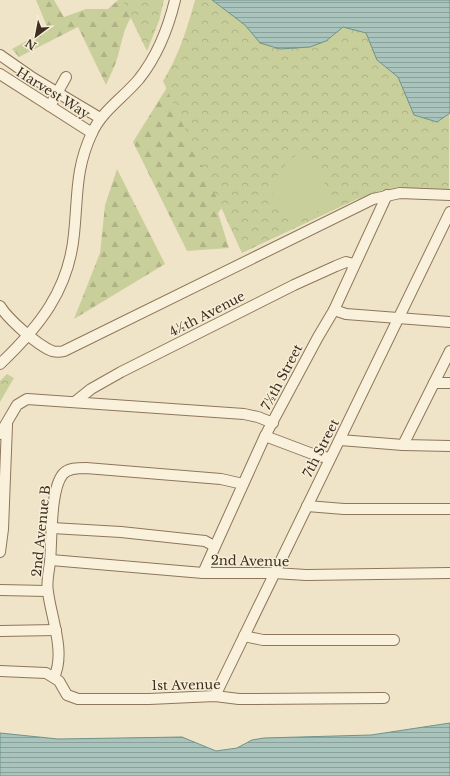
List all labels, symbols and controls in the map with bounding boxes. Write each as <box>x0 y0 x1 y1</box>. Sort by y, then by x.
north arrow <box>16 16 56 56</box>
text: N <box>22 35 39 53</box>
street label: Harvest Way <box>13 64 94 123</box>
street label: 4½th Avenue <box>166 288 248 340</box>
street label: 7½th Street <box>258 341 306 413</box>
street label: 7th Street <box>299 416 343 480</box>
street label: 2nd Avenue B <box>28 484 54 578</box>
street label: 2nd Avenue <box>211 552 289 570</box>
street label: 1st Avenue <box>151 676 221 694</box>

